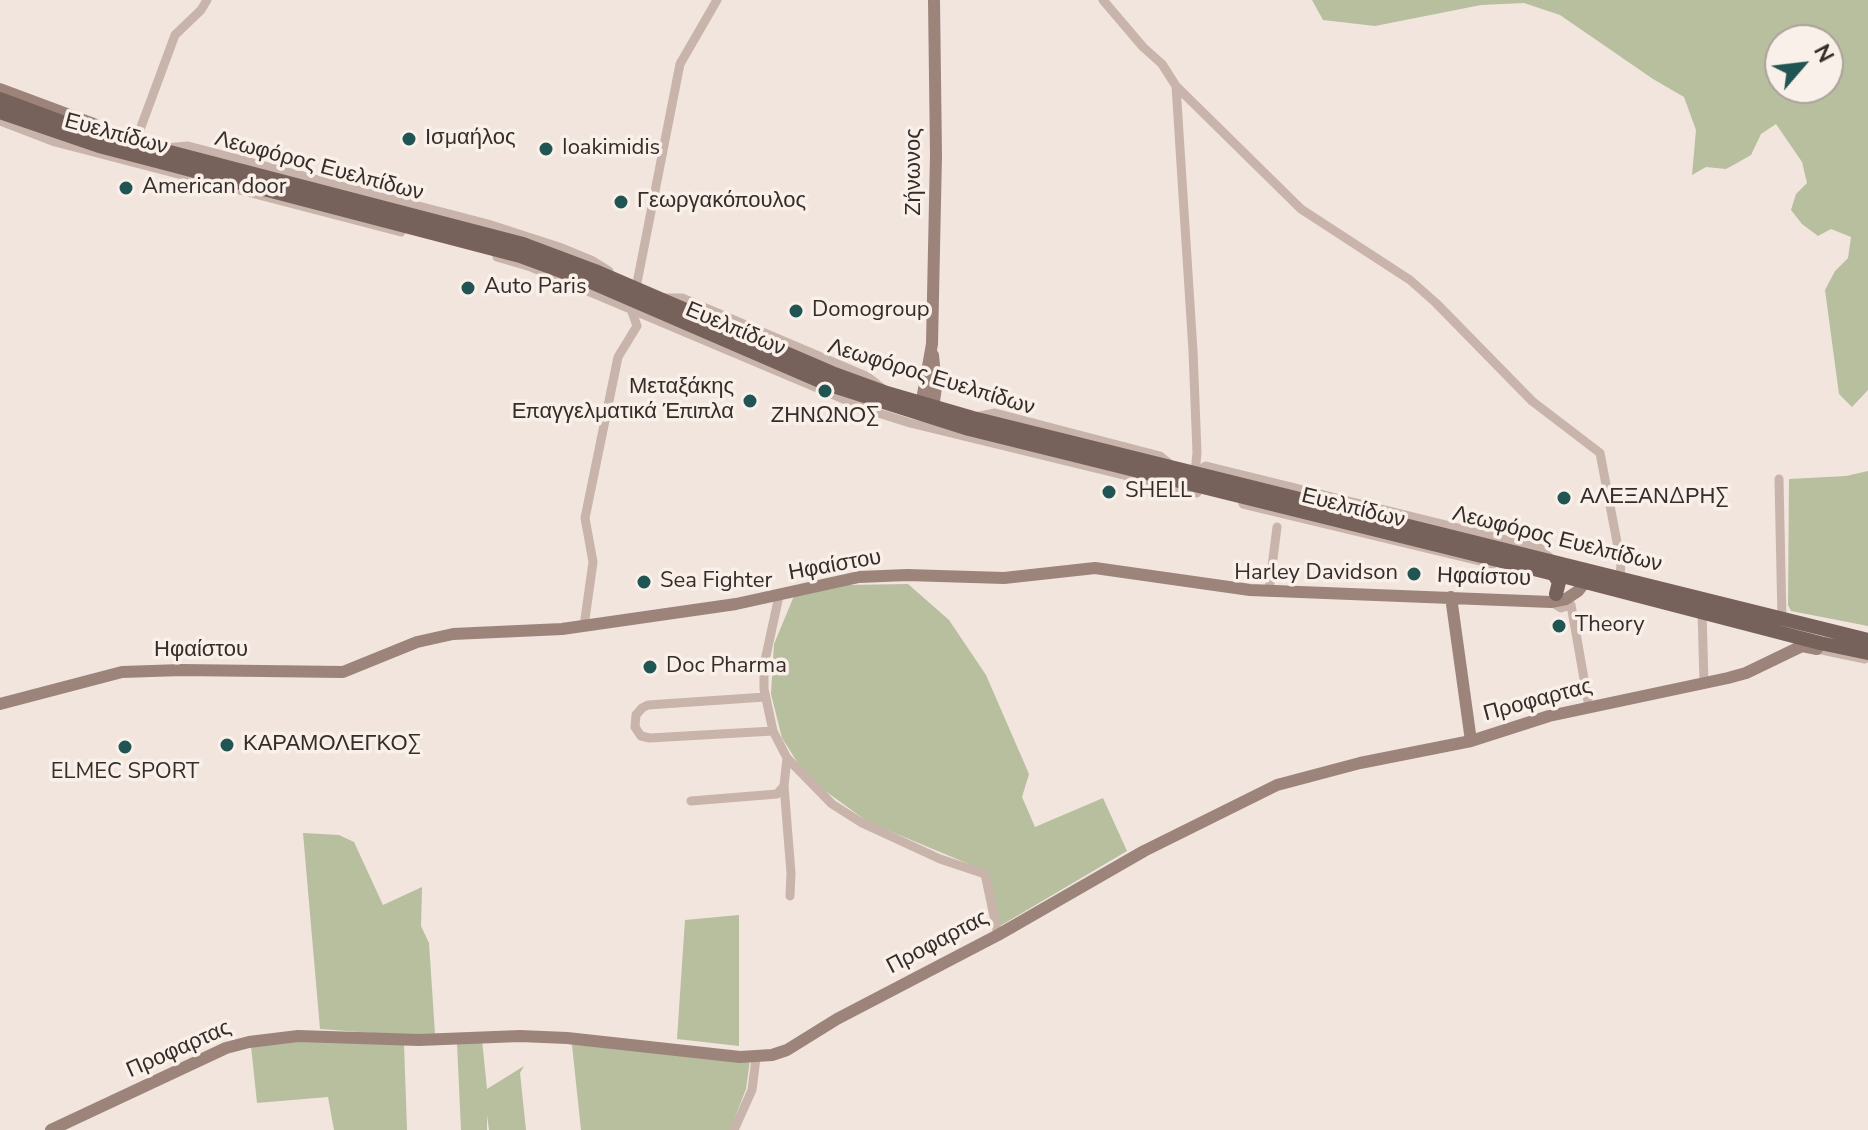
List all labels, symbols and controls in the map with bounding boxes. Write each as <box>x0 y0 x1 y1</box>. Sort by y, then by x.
north arrow <box>1764 24 1844 104</box>
text: N <box>1806 39 1841 68</box>
street label: Ευελπίδων <box>62 109 170 161</box>
street label: Λεωφόρος Ευελπίδων <box>212 126 426 208</box>
place label: Ισμαήλος <box>425 126 515 152</box>
street label: Ζήνωνος <box>902 128 928 216</box>
marker: Ισμαήλος <box>400 130 418 148</box>
place label: Ioakimidis <box>562 136 660 162</box>
marker: Ioakimidis <box>537 140 555 158</box>
place label: American door <box>142 175 287 201</box>
marker: American door <box>117 179 135 197</box>
place label: Γεωργακόπουλος <box>637 189 806 215</box>
marker: Γεωργακόπουλος <box>612 193 630 211</box>
place label: Auto Paris <box>484 275 586 301</box>
marker: Auto Paris <box>459 279 477 297</box>
street label: Ευελπίδων <box>681 297 789 363</box>
place label: Domogroup <box>812 298 930 324</box>
marker: Domogroup <box>787 302 805 320</box>
street label: Λεωφόρος Ευελπίδων <box>824 334 1038 422</box>
place label: Μεταξάκης Επαγγελματικά Έπιπλα <box>512 375 734 426</box>
marker: ΖΗΝΩΝΟΣ <box>816 382 834 400</box>
marker: Μεταξάκης Επαγγελματικά Έπιπλα <box>741 392 759 410</box>
place label: ΖΗΝΩΝΟΣ <box>771 404 879 430</box>
place label: SHELL <box>1125 479 1192 505</box>
marker: SHELL <box>1100 483 1118 501</box>
street label: Ευελπίδων <box>1299 483 1407 535</box>
place label: ΑΛΕΞΑΝΔΡΗΣ <box>1580 485 1729 511</box>
marker: ΑΛΕΞΑΝΔΡΗΣ <box>1555 489 1573 507</box>
street label: Λεωφόρος Ευελπίδων <box>1450 501 1664 579</box>
street label: Ηφαίστου <box>786 545 884 587</box>
place label: Harley Davidson <box>1234 561 1398 587</box>
street label: Ηφαίστου <box>1437 563 1531 593</box>
marker: Harley Davidson <box>1405 565 1423 583</box>
place label: Sea Fighter <box>660 569 772 595</box>
marker: Sea Fighter <box>635 573 653 591</box>
place label: Theory <box>1575 613 1645 639</box>
marker: Theory <box>1550 617 1568 635</box>
street label: Ηφαίστου <box>154 638 248 664</box>
place label: Doc Pharma <box>666 654 787 680</box>
marker: Doc Pharma <box>641 658 659 676</box>
street label: Προφαρτας <box>1481 674 1595 728</box>
place label: ΚΑΡΑΜΟΛΕΓΚΟΣ <box>243 732 421 758</box>
marker: ΚΑΡΑΜΟΛΕΓΚΟΣ <box>218 736 236 754</box>
marker: ELMEC SPORT <box>116 738 134 756</box>
place label: ELMEC SPORT <box>51 760 199 786</box>
street label: Προφαρτας <box>883 905 993 981</box>
street label: Προφαρτας <box>123 1015 235 1085</box>

